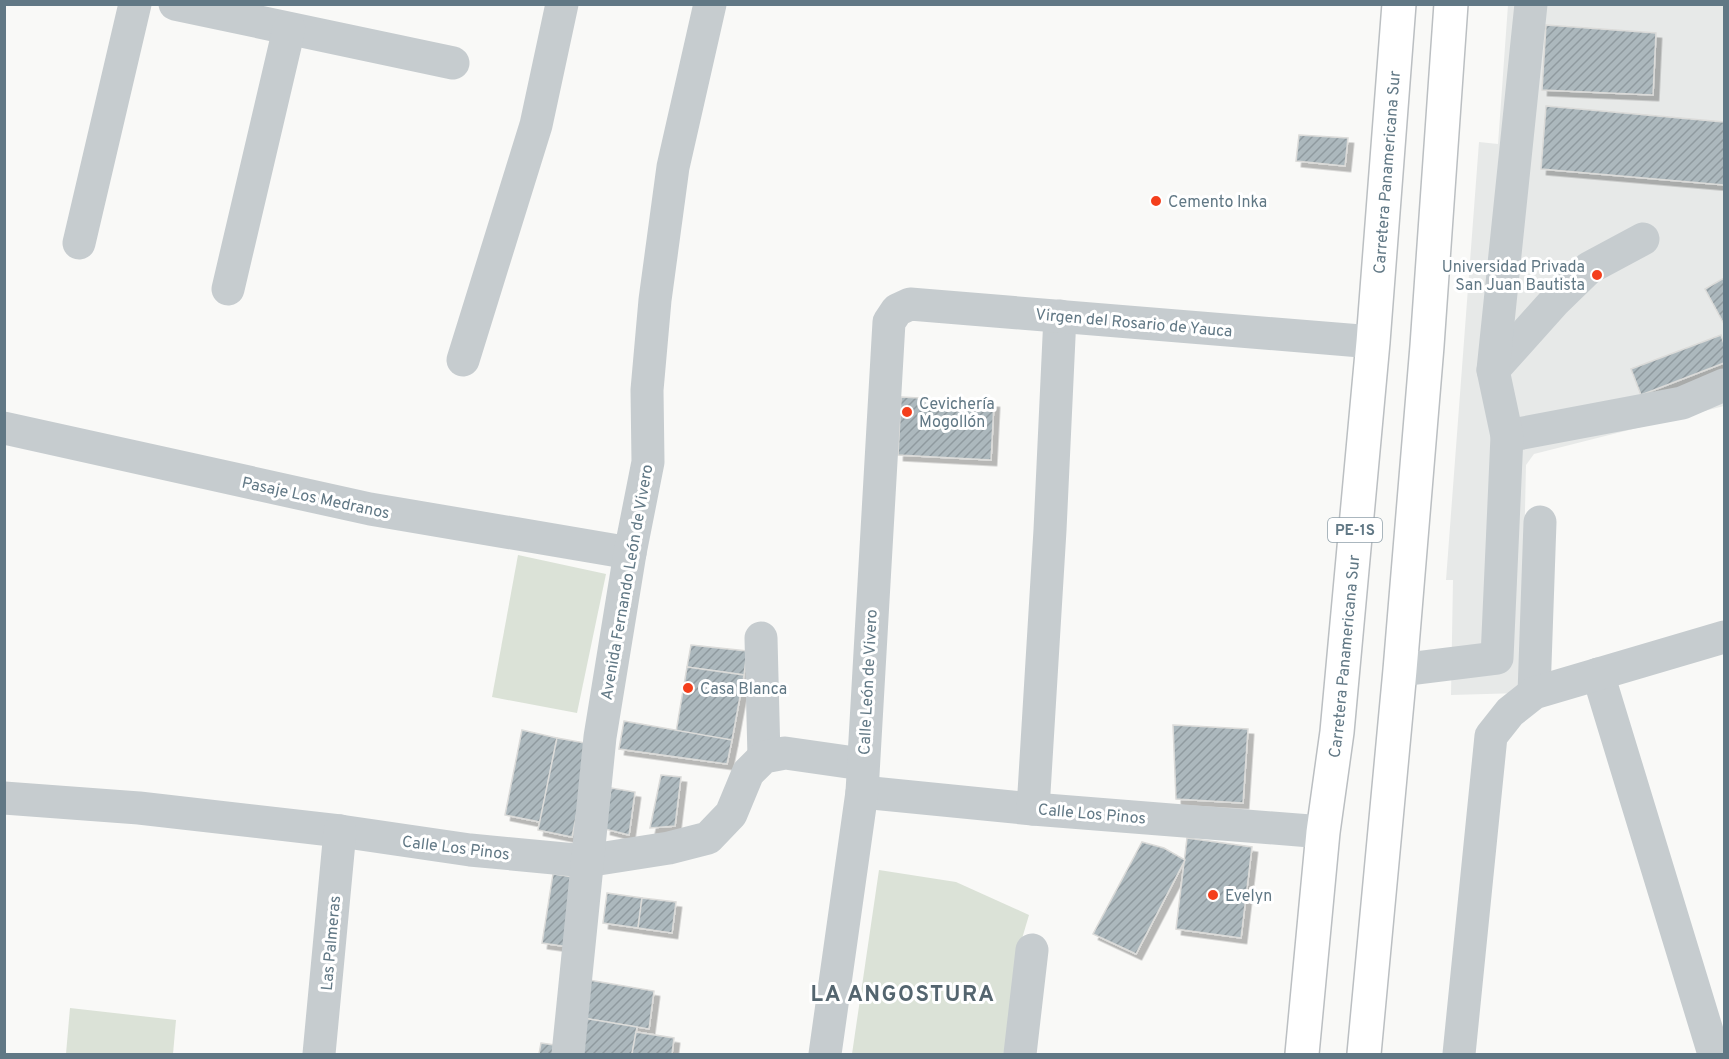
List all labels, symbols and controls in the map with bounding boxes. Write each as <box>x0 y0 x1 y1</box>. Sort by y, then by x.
street label: Carretera Panamericana Sur <box>1370 70 1406 275</box>
place label: Cemento Inka <box>1168 193 1267 213</box>
marker: Cemento Inka <box>1149 194 1163 208</box>
place label: Universidad Privada San Juan Bautista <box>1442 258 1585 296</box>
marker: Universidad Privada San Juan Bautista <box>1590 268 1604 282</box>
street label: Virgen del Rosario de Yauca <box>1034 305 1233 343</box>
place label: Cevichería Mogollón <box>919 395 995 433</box>
marker: Cevichería Mogollón <box>900 405 914 419</box>
street label: Avenida Fernando León de Vivero <box>597 463 659 702</box>
street label: Pasaje Los Medranos <box>240 474 391 524</box>
road number: PE-1S <box>1328 518 1382 542</box>
street label: Carretera Panamericana Sur <box>1325 554 1365 759</box>
street label: Calle León de Vivero <box>855 609 883 755</box>
place label: Casa Blanca <box>700 680 787 700</box>
marker: Casa Blanca <box>681 681 695 695</box>
street label: Calle Los Pinos <box>1037 800 1147 830</box>
street label: Calle Los Pinos <box>401 832 511 866</box>
place label: Evelyn <box>1225 887 1272 907</box>
marker: Evelyn <box>1206 888 1220 902</box>
street label: Las Palmeras <box>318 895 346 992</box>
district label: LA ANGOSTURA <box>810 982 996 1009</box>

